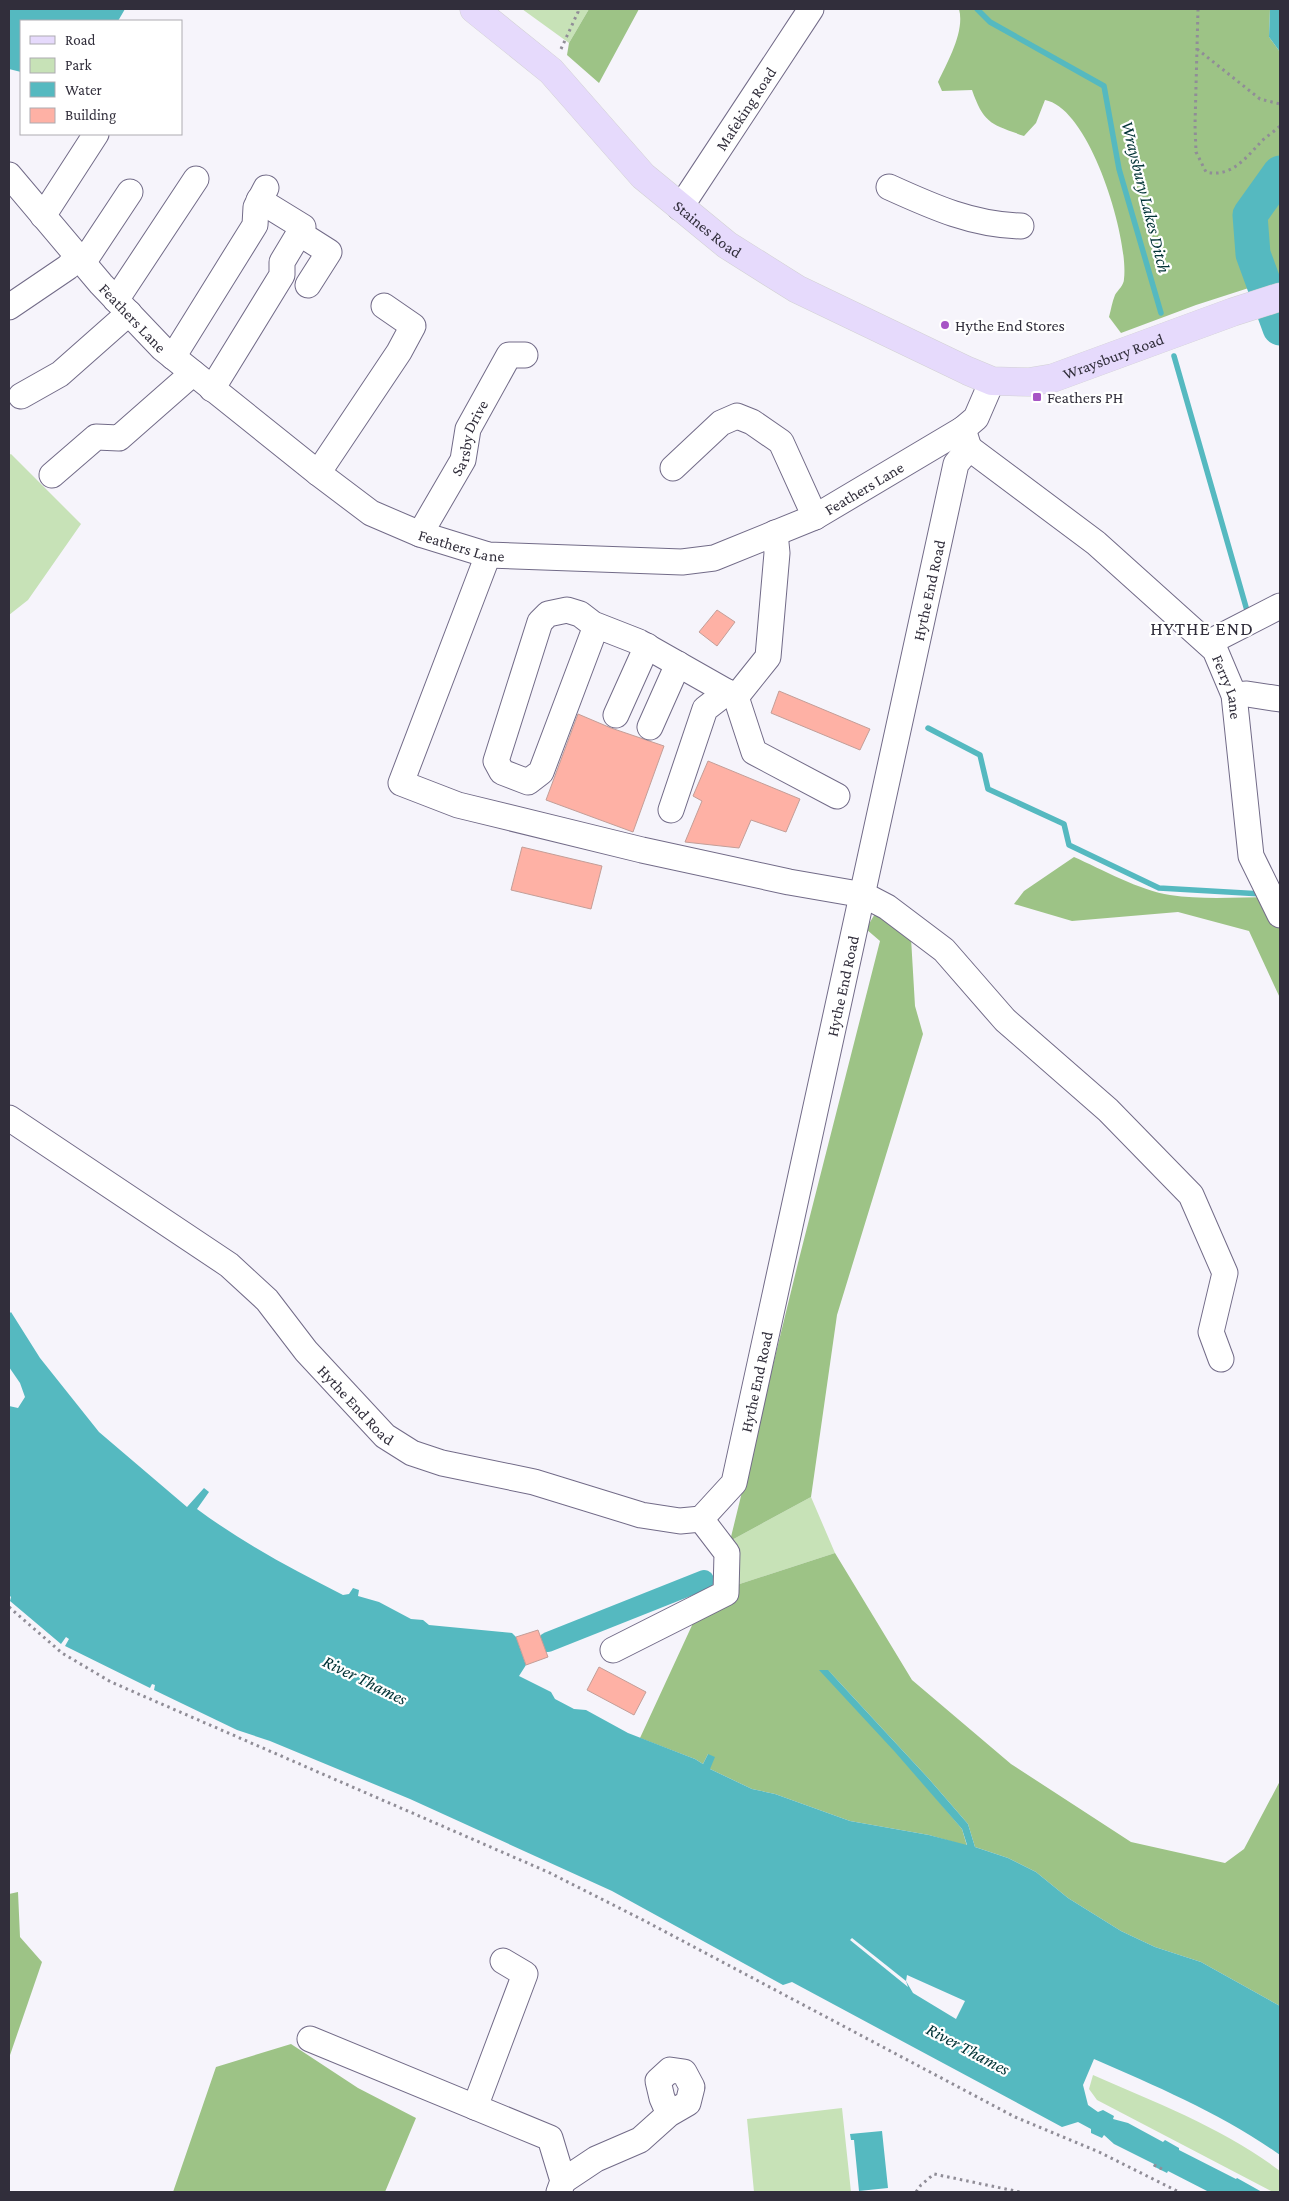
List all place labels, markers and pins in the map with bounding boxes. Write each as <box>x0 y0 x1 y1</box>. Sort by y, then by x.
place label: Hythe End Stores <box>955 317 1065 335</box>
marker: Hythe End Stores <box>939 319 951 331</box>
place label: Feathers PH <box>1047 389 1123 406</box>
marker: Feathers PH <box>1031 391 1043 403</box>

